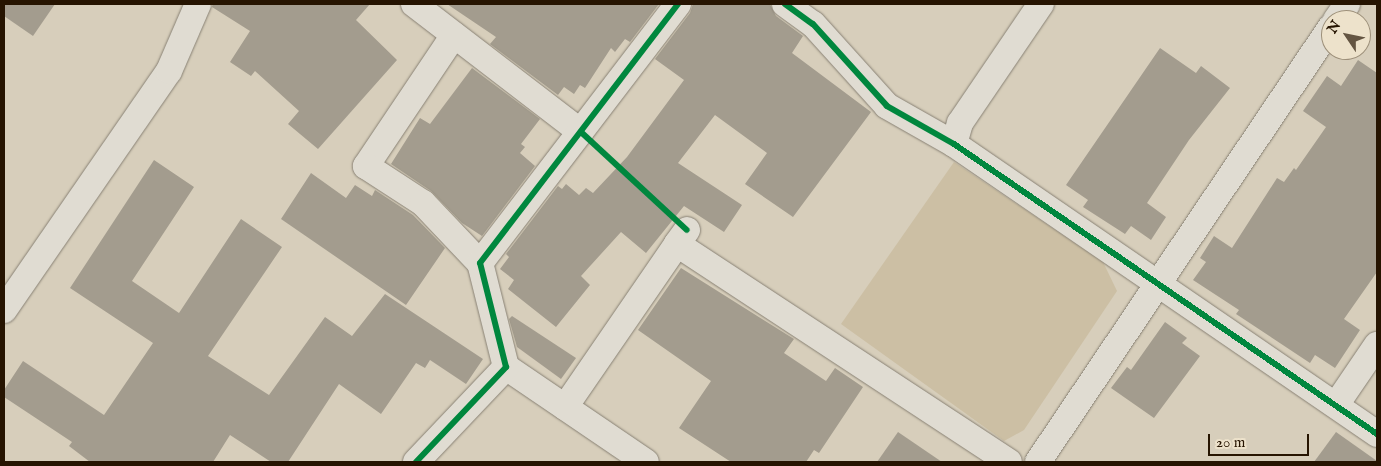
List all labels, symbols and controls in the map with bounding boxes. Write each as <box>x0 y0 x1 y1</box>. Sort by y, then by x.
north arrow <box>1321 10 1371 60</box>
text: N <box>1324 17 1345 37</box>
scale bar <box>1211 424 1312 456</box>
text: 20 m <box>1216 433 1245 452</box>

